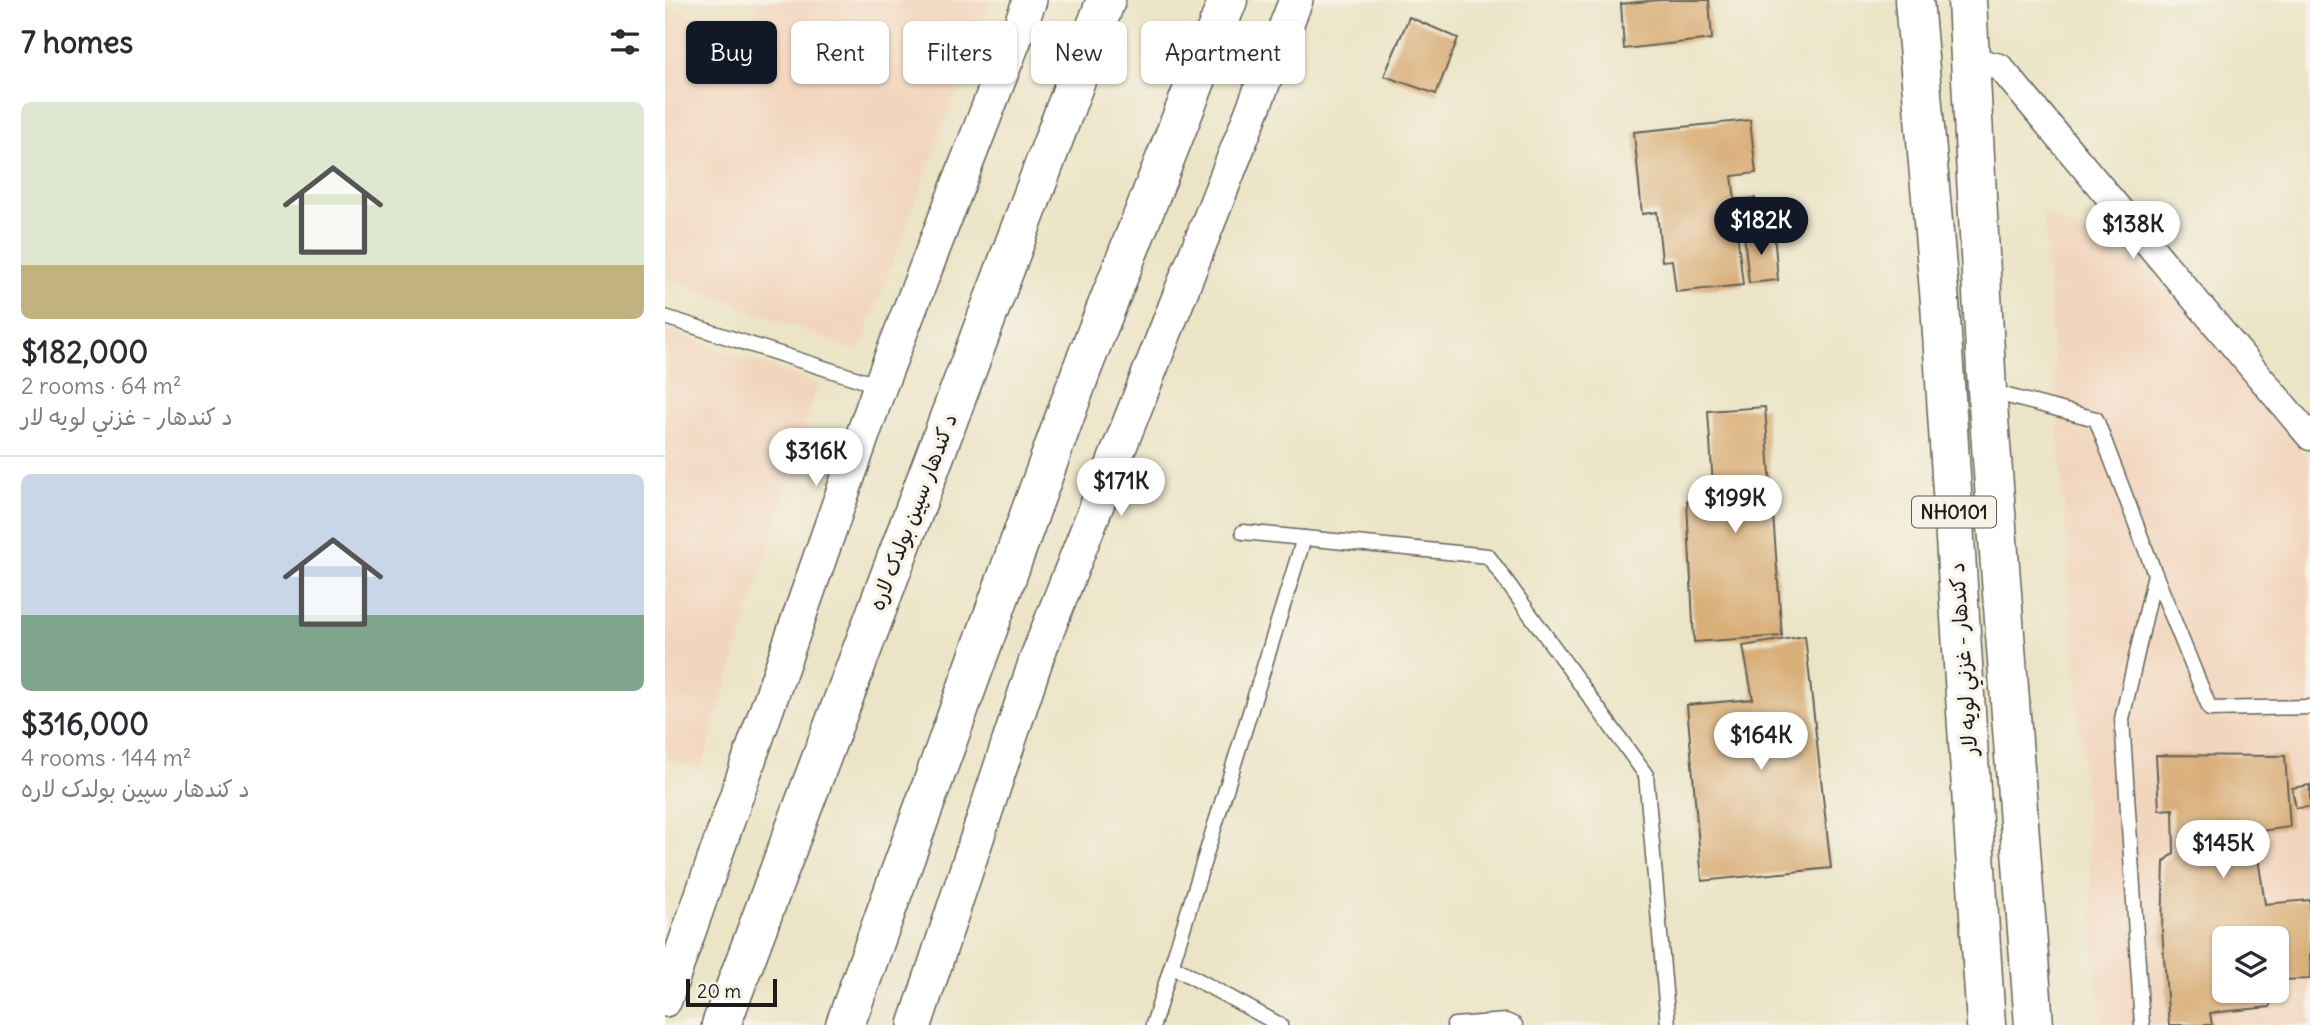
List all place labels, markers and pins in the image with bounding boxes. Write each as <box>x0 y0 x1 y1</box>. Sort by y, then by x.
pin: $182K <box>1712 198 1810 257</box>
pin: $138K <box>2084 202 2182 261</box>
pin: $316K <box>767 428 865 488</box>
pin: $171K <box>1072 458 1170 518</box>
pin: $199K <box>1686 476 1784 535</box>
pin: $164K <box>1712 712 1810 772</box>
pin: $145K <box>2174 820 2272 880</box>

